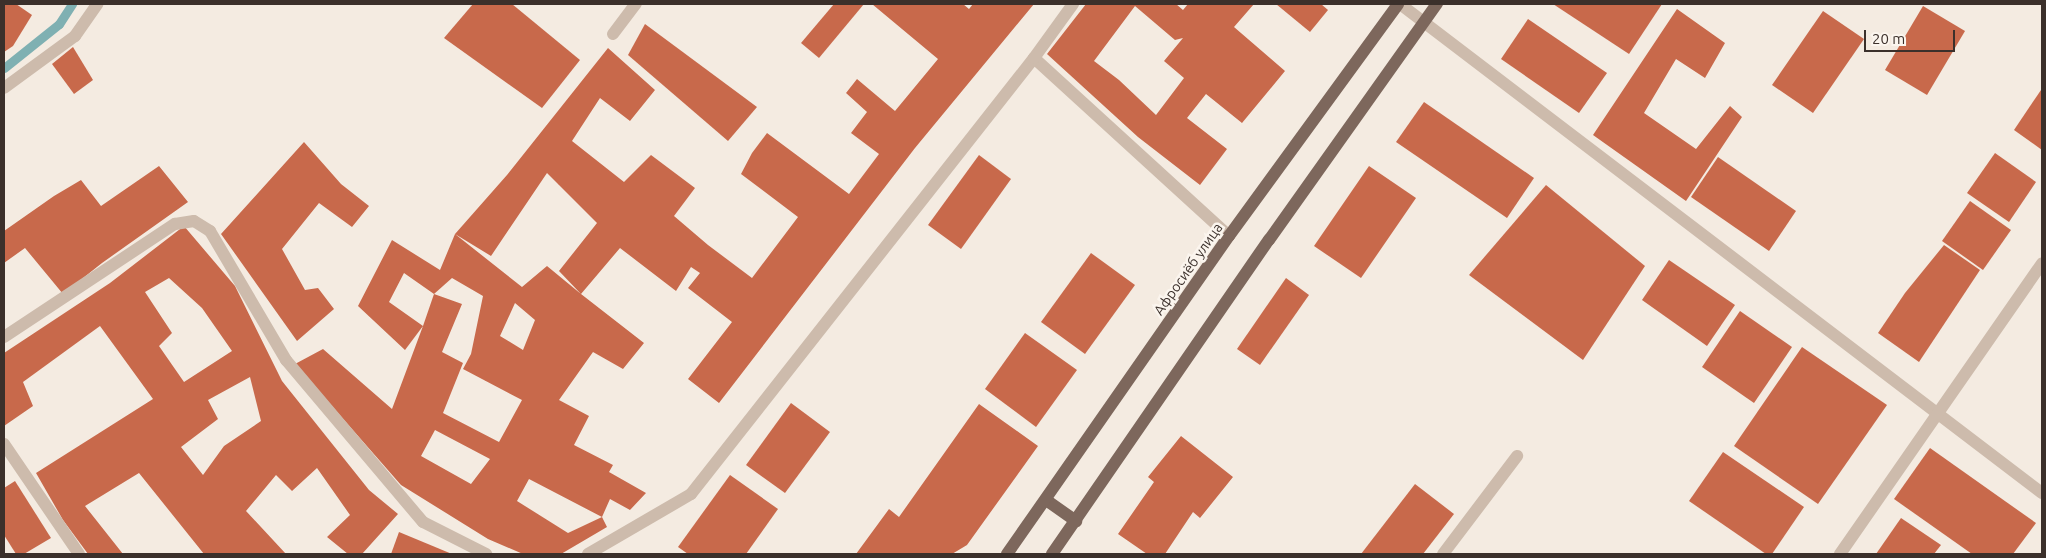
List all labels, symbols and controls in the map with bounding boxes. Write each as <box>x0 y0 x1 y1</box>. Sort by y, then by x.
scale bar <box>1866 20 1957 52</box>
text: 20 m <box>1872 30 1905 47</box>
street label: Афросиёб улица <box>1150 220 1226 318</box>

